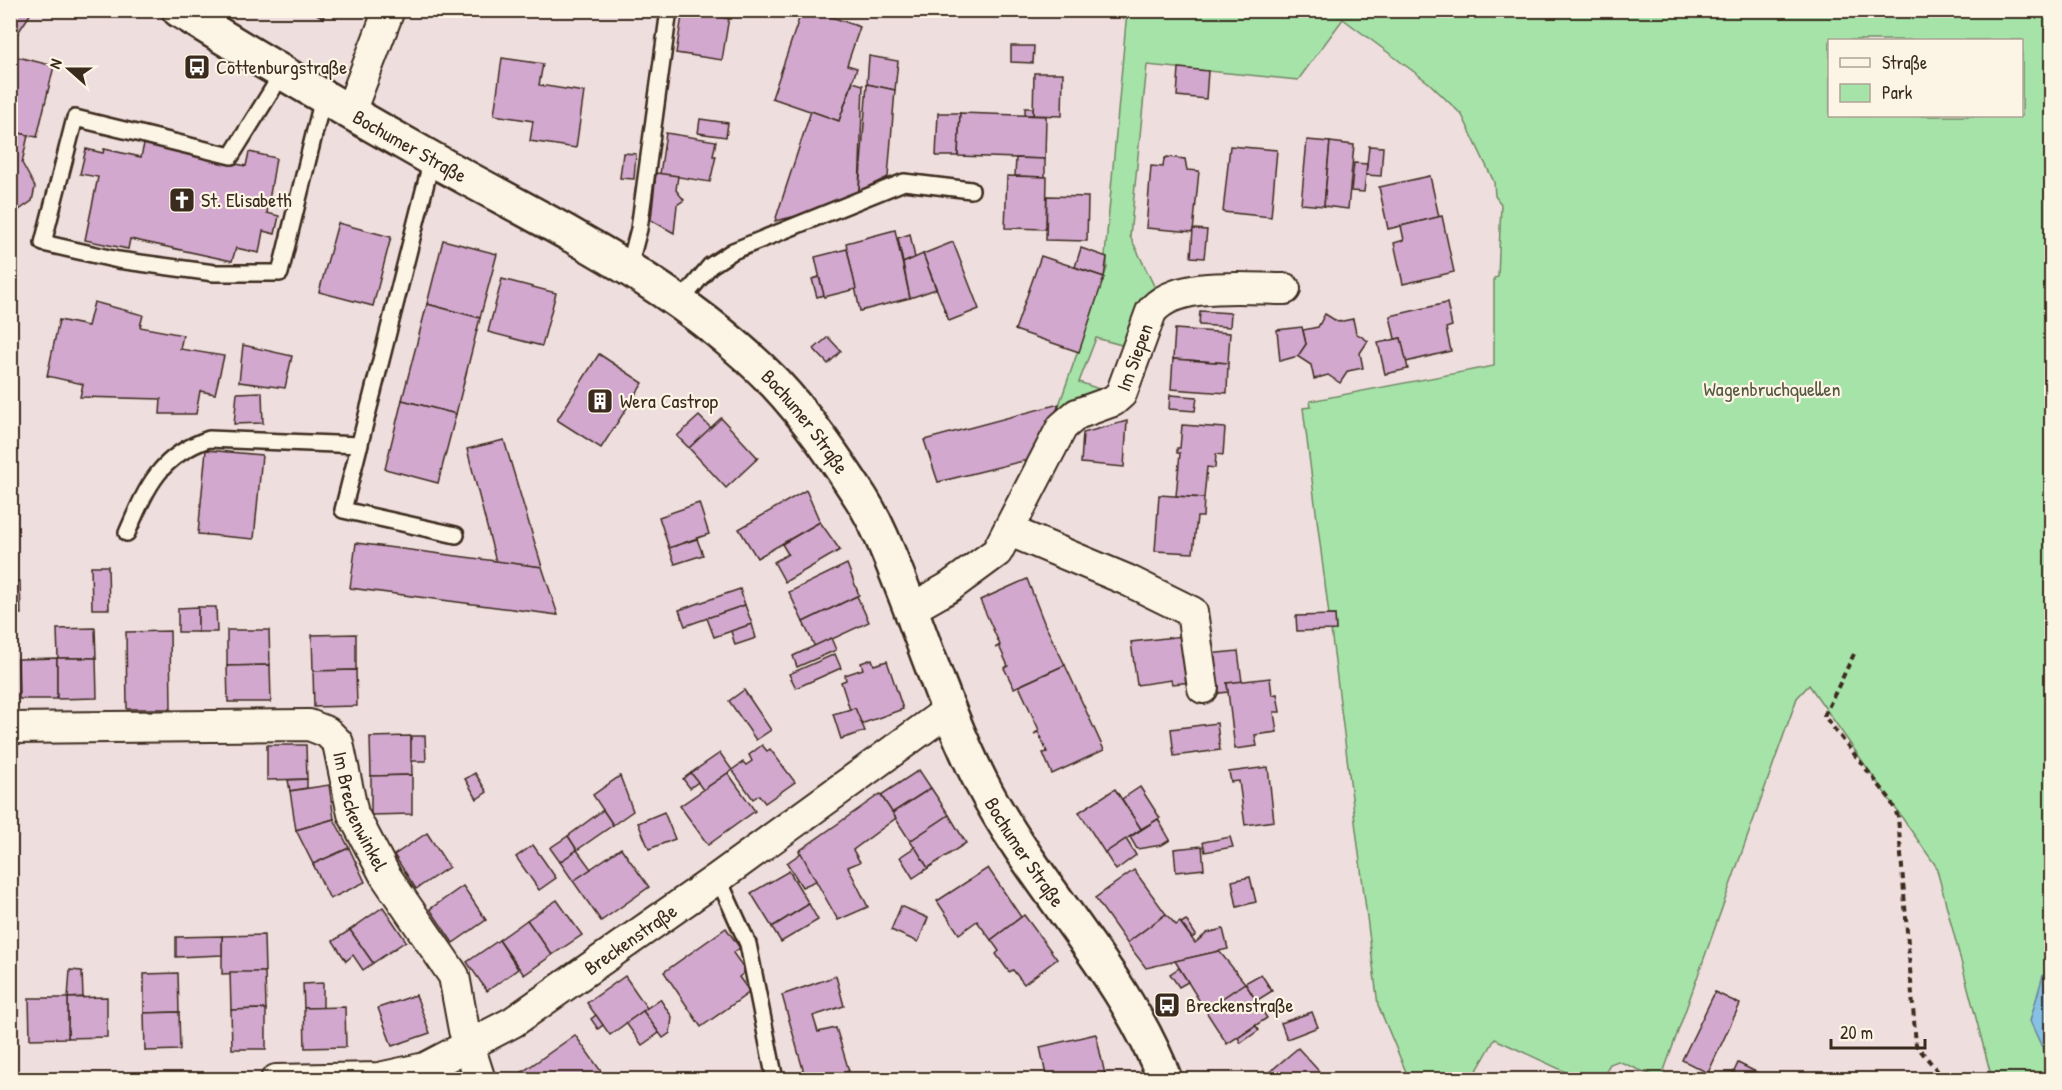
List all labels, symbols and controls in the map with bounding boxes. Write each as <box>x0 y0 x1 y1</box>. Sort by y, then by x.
north arrow <box>39 39 99 99</box>
legend <box>1828 39 2023 117</box>
text: Straße <box>1882 50 1927 75</box>
bus stop icon: Cottenburgstraße <box>182 52 212 82</box>
place label: Cottenburgstraße <box>216 53 347 80</box>
text: N <box>43 55 67 72</box>
text: Park <box>1882 80 1913 105</box>
street label: Bochumer Straße <box>348 103 472 188</box>
church icon: St. Elisabeth <box>167 185 197 215</box>
place label: St. Elisabeth <box>201 186 292 213</box>
street label: Im Siepen <box>1109 320 1159 395</box>
street label: Bochumer Straße <box>756 363 855 479</box>
park label: Wagenbruchquellen <box>1704 375 1841 402</box>
building icon: Wera Castrop <box>585 386 615 416</box>
place label: Wera Castrop <box>620 387 719 414</box>
street label: Im Breckenwinkel <box>327 749 395 876</box>
street label: Bochumer Straße <box>979 792 1071 912</box>
street label: Breckenstraße <box>578 897 682 981</box>
bus stop icon: Breckenstraße <box>1152 990 1182 1020</box>
place label: Breckenstraße <box>1186 991 1294 1018</box>
scale bar <box>1831 1012 1926 1050</box>
text: 20 m <box>1840 1020 1873 1045</box>

